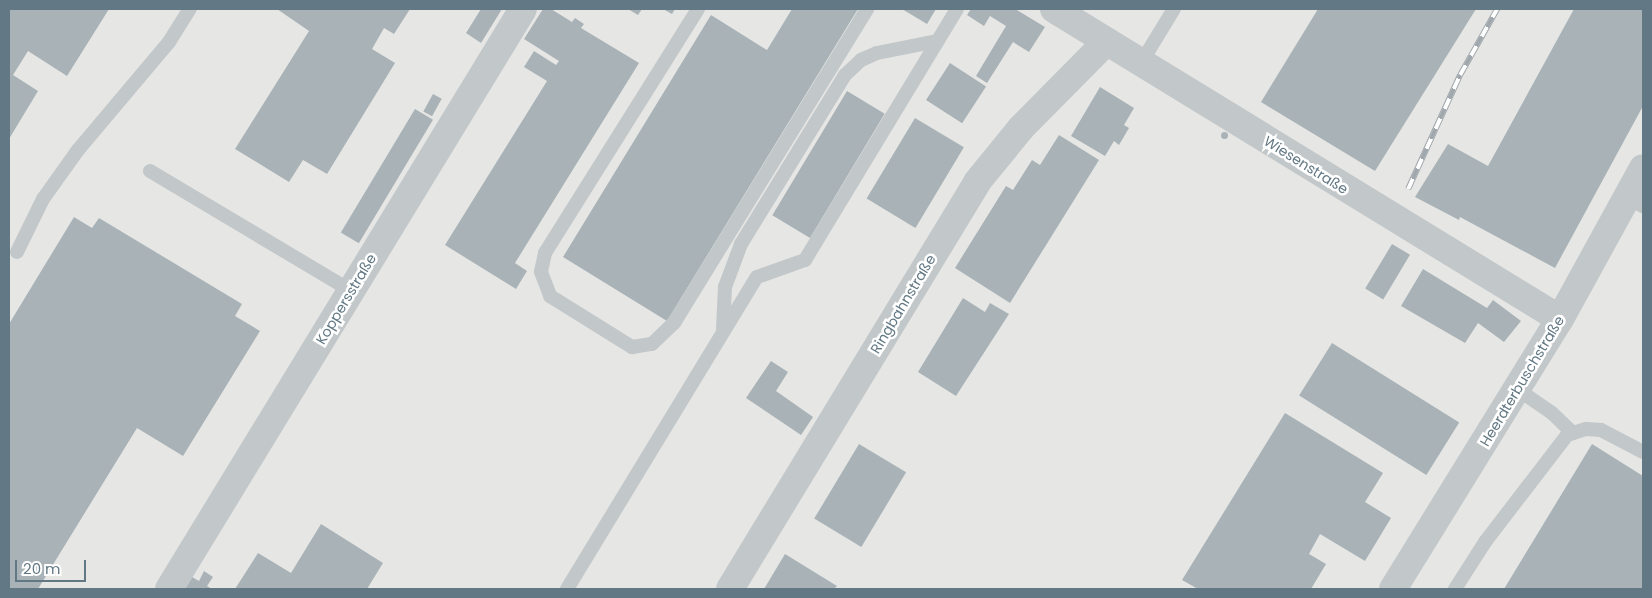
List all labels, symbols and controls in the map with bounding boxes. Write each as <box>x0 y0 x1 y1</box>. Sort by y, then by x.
street label: Wiesenstraße <box>1261 132 1351 198</box>
street label: Koppersstraße <box>312 251 380 347</box>
street label: Ringbahnstraße <box>867 251 939 357</box>
street label: Heerdterbuschstraße <box>1476 313 1568 449</box>
scale bar <box>18 550 89 582</box>
text: 20 m <box>23 558 61 579</box>

